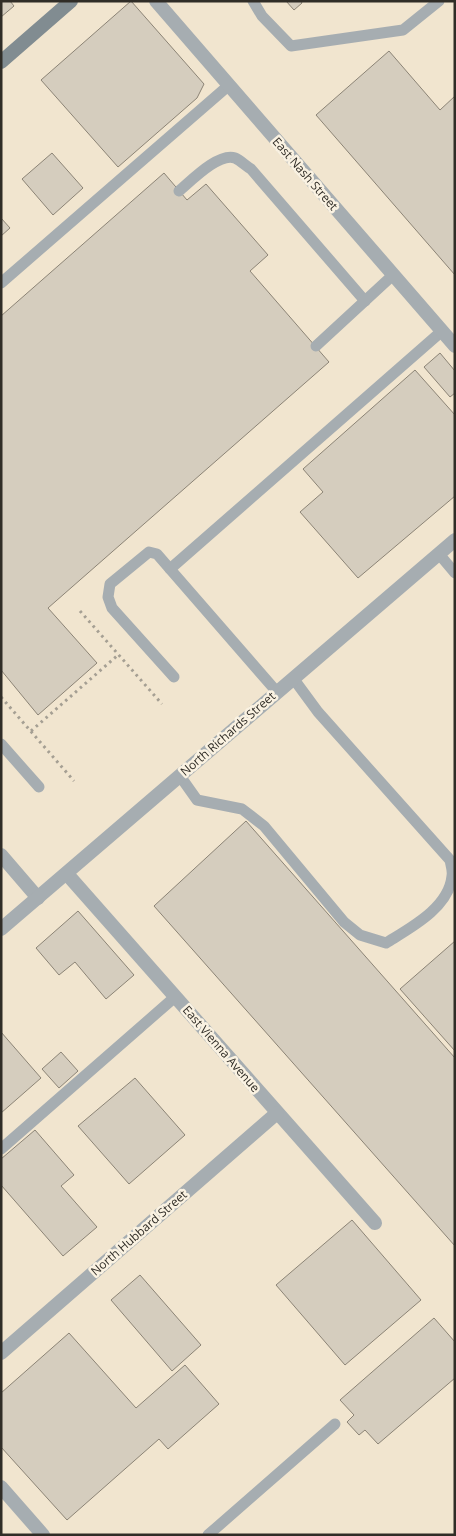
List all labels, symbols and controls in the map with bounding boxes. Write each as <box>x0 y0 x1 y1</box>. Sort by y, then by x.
street label: East Nash Street <box>269 133 342 214</box>
street label: North Richards Street <box>177 688 279 780</box>
street label: East Vienna Avenue <box>179 1002 264 1096</box>
street label: North Hubbard Street <box>87 1186 190 1279</box>

